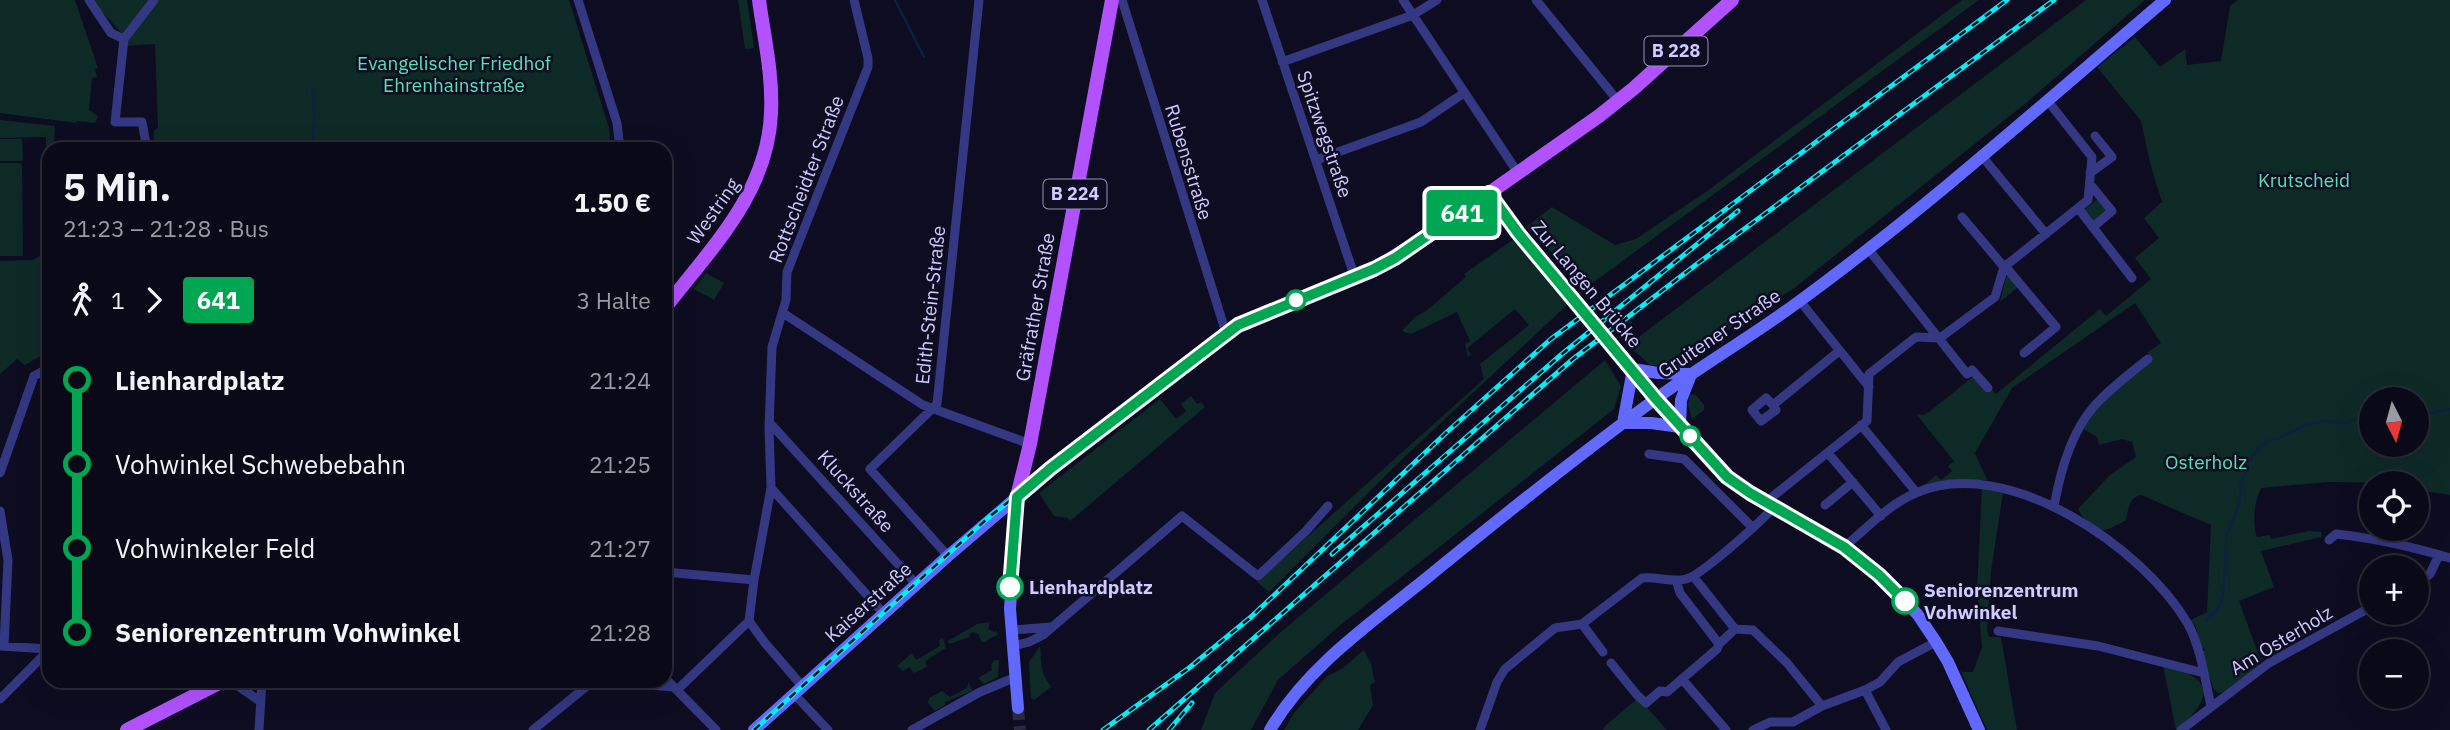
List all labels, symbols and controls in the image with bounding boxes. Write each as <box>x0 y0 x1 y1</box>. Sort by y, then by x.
road number: B 228 <box>1644 36 1708 66</box>
park label: Evangelischer Friedhof Ehrenhainstraße <box>357 51 551 97</box>
street label: Spitzwegstraße <box>1292 67 1358 201</box>
street label: Rottscheidter Straße <box>763 92 849 266</box>
street label: Rubensstraße <box>1160 101 1218 223</box>
text: 5 Min. <box>63 162 171 211</box>
park label: Krutscheid <box>2258 168 2350 192</box>
street label: Westring <box>682 173 744 249</box>
road number: B 224 <box>1044 180 1106 209</box>
text: 1.50 € <box>574 185 651 219</box>
line badge: 641 <box>1422 190 1502 236</box>
text: 641 <box>1440 197 1484 229</box>
text: 21:23 – 21:28 · Bus <box>63 213 269 243</box>
street label: Zur Langen Brücke <box>1527 215 1647 353</box>
street label: Edith-Stein-Straße <box>910 224 950 386</box>
street label: Gräfrather Straße <box>1010 231 1060 383</box>
icon: walk <box>63 281 101 319</box>
icon: forward <box>135 281 173 319</box>
street label: Gruitener Straße <box>1653 283 1785 383</box>
text: 641 <box>197 284 240 316</box>
text: 1 <box>111 285 125 315</box>
text: 3 Halte <box>576 285 651 315</box>
unlabelled marker <box>1286 290 1306 310</box>
text: Lienhardplatz <box>115 363 285 397</box>
text: 21:24 <box>589 365 651 395</box>
north arrow <box>2359 387 2429 457</box>
map controls <box>2359 387 2429 709</box>
unlabelled marker <box>1680 426 1700 446</box>
street label: Kluckstraße <box>813 445 899 537</box>
text: Vohwinkel Schwebebahn <box>115 447 406 481</box>
text: 21:25 <box>589 449 651 479</box>
park label: Osterholz <box>2165 450 2247 474</box>
button: locate <box>2359 471 2429 541</box>
text: Vohwinkeler Feld <box>115 531 315 565</box>
text: 21:27 <box>589 533 651 563</box>
button: + <box>2359 555 2429 625</box>
street label: Kaiserstraße <box>820 557 916 647</box>
marker: Lienhardplatz <box>997 574 1023 600</box>
place label: Lienhardplatz <box>1029 575 1153 599</box>
place label: Seniorenzentrum Vohwinkel <box>1924 578 2078 624</box>
marker: Seniorenzentrum Vohwinkel <box>1892 588 1918 614</box>
street label: Am Osterholz <box>2225 600 2337 680</box>
text: Seniorenzentrum Vohwinkel <box>115 615 460 649</box>
text: 21:28 <box>589 617 651 647</box>
button: − <box>2359 639 2429 709</box>

